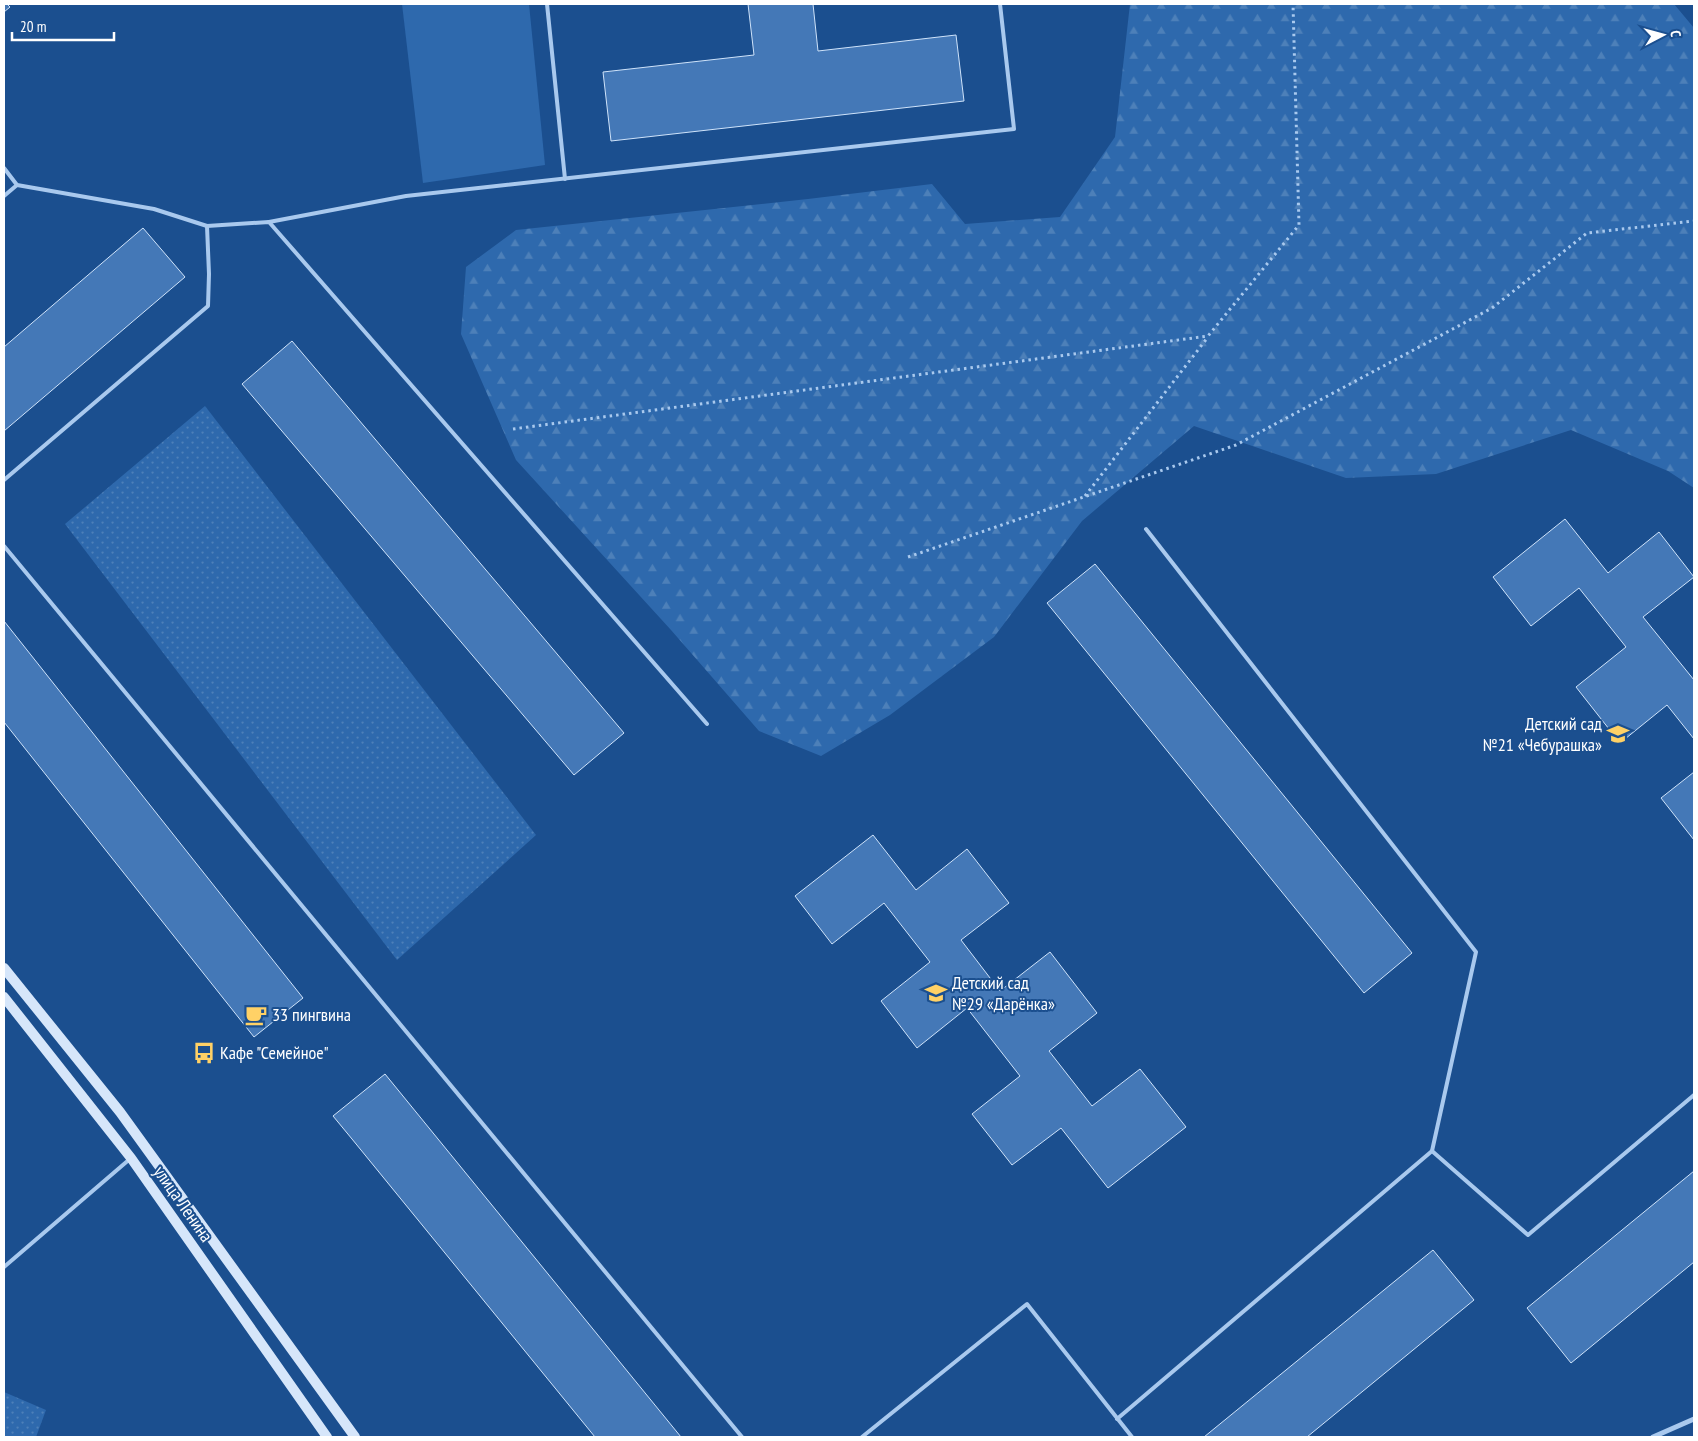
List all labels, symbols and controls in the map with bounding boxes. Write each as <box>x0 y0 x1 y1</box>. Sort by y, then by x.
scale bar <box>12 10 115 42</box>
north arrow <box>1638 10 1688 60</box>
text: 20 m <box>20 17 46 36</box>
text: С <box>1667 30 1685 38</box>
place label: Детский сад №21 «Чебурашка» <box>1483 712 1602 756</box>
school or university icon: Детский сад №21 «Чебурашка» <box>1605 721 1631 747</box>
place label: Детский сад №29 «Дарёнка» <box>952 971 1055 1015</box>
school or university icon: Детский сад №29 «Дарёнка» <box>923 980 949 1006</box>
cafe icon: 33 пингвина <box>243 1002 269 1028</box>
place label: 33 пингвина <box>272 1003 351 1026</box>
bus stop icon: Кафе "Семейное" <box>191 1040 217 1066</box>
place label: Кафе "Семейное" <box>220 1041 329 1064</box>
street label: улица Ленина <box>149 1161 218 1246</box>

